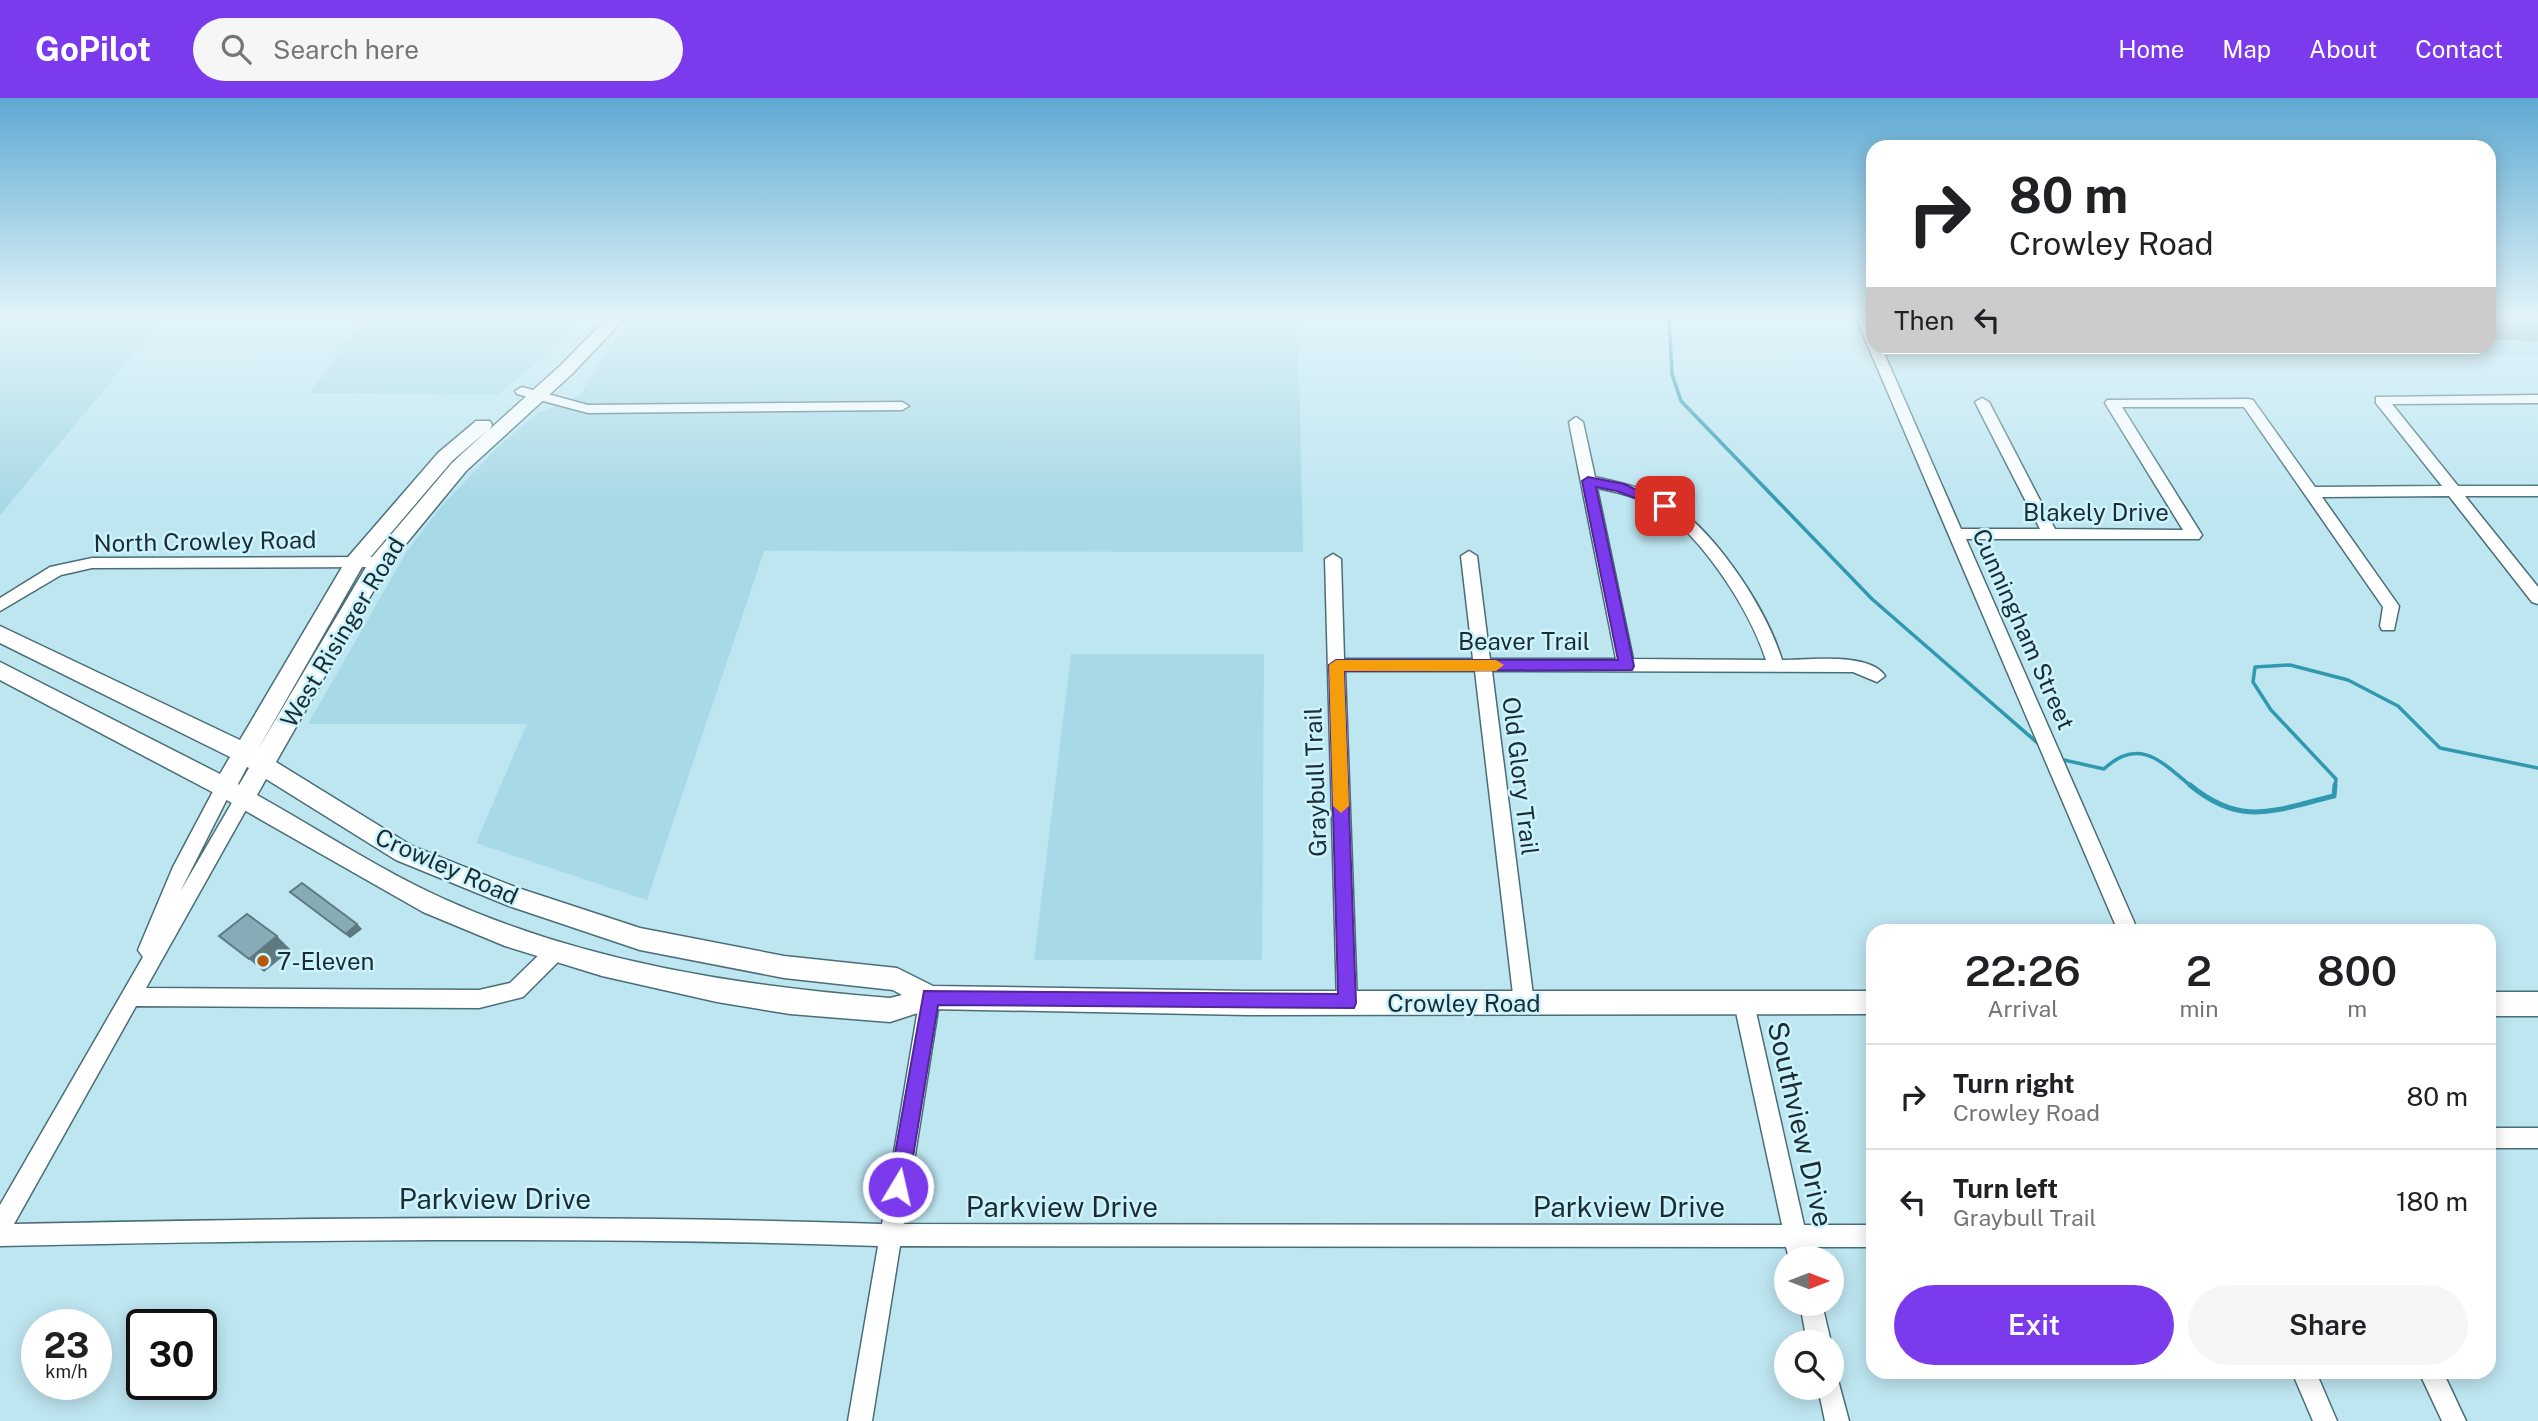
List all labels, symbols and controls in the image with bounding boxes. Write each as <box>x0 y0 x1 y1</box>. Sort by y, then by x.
search box <box>193 18 683 81</box>
text: GoPilot <box>35 30 151 68</box>
icon: search <box>217 30 255 68</box>
text: Search here <box>273 34 419 65</box>
text: Home <box>2118 35 2184 63</box>
text: Map <box>2222 35 2271 63</box>
text: About <box>2309 35 2377 63</box>
text: Contact <box>2415 35 2503 63</box>
text: 80 m <box>2009 166 2128 224</box>
icon: right <box>1894 168 1985 259</box>
text: Crowley Road <box>2009 225 2214 262</box>
icon: left <box>1968 301 2006 339</box>
text: Then <box>1894 305 1954 336</box>
pin <box>1635 476 1695 536</box>
icon: arrive <box>1646 487 1684 525</box>
street label: Blakely Drive <box>2023 498 2169 526</box>
street label: Cunningham Street <box>1967 524 2081 734</box>
street label: North Crowley Road <box>93 525 317 557</box>
street label: West Risinger Road <box>274 532 410 732</box>
street label: Beaver Trail <box>1458 627 1590 655</box>
street label: Old Glory Trail <box>1497 695 1545 857</box>
street label: Graybull Trail <box>1298 707 1332 857</box>
street label: Crowley Road <box>371 822 523 910</box>
text: 22:26 <box>1965 946 2081 995</box>
text: 2 <box>2186 946 2212 995</box>
text: 800 <box>2317 946 2397 995</box>
place label: 7-Eleven <box>277 947 374 975</box>
marker: 7-Eleven <box>255 953 271 969</box>
street label: Crowley Road <box>1387 989 1541 1017</box>
text: Arrival <box>1987 995 2058 1022</box>
text: min <box>2179 995 2218 1022</box>
text: m <box>2347 995 2367 1022</box>
street label: Southview Drive <box>1761 1018 1841 1230</box>
text: Turn right <box>1953 1068 2075 1099</box>
icon: right <box>1894 1078 1932 1116</box>
text: 80 m <box>2407 1081 2468 1112</box>
text: Crowley Road <box>1953 1099 2100 1126</box>
position arrow <box>861 1150 935 1224</box>
text: Turn left <box>1953 1173 2058 1204</box>
street label: Parkview Drive <box>399 1182 591 1215</box>
icon: left <box>1894 1183 1932 1221</box>
text: 180 m <box>2396 1186 2468 1217</box>
street label: Parkview Drive <box>966 1190 1158 1223</box>
street label: Parkview Drive <box>1533 1190 1725 1223</box>
text: Graybull Trail <box>1953 1204 2096 1231</box>
north arrow <box>1774 1246 1844 1316</box>
map controls <box>1774 1246 1844 1400</box>
button: Exit <box>1894 1285 2174 1365</box>
button: Share <box>2188 1285 2468 1365</box>
speed limit sign: 30 <box>126 1309 217 1400</box>
text: 23 <box>44 1325 89 1366</box>
button: search <box>1774 1330 1844 1400</box>
text: km/h <box>45 1361 88 1382</box>

